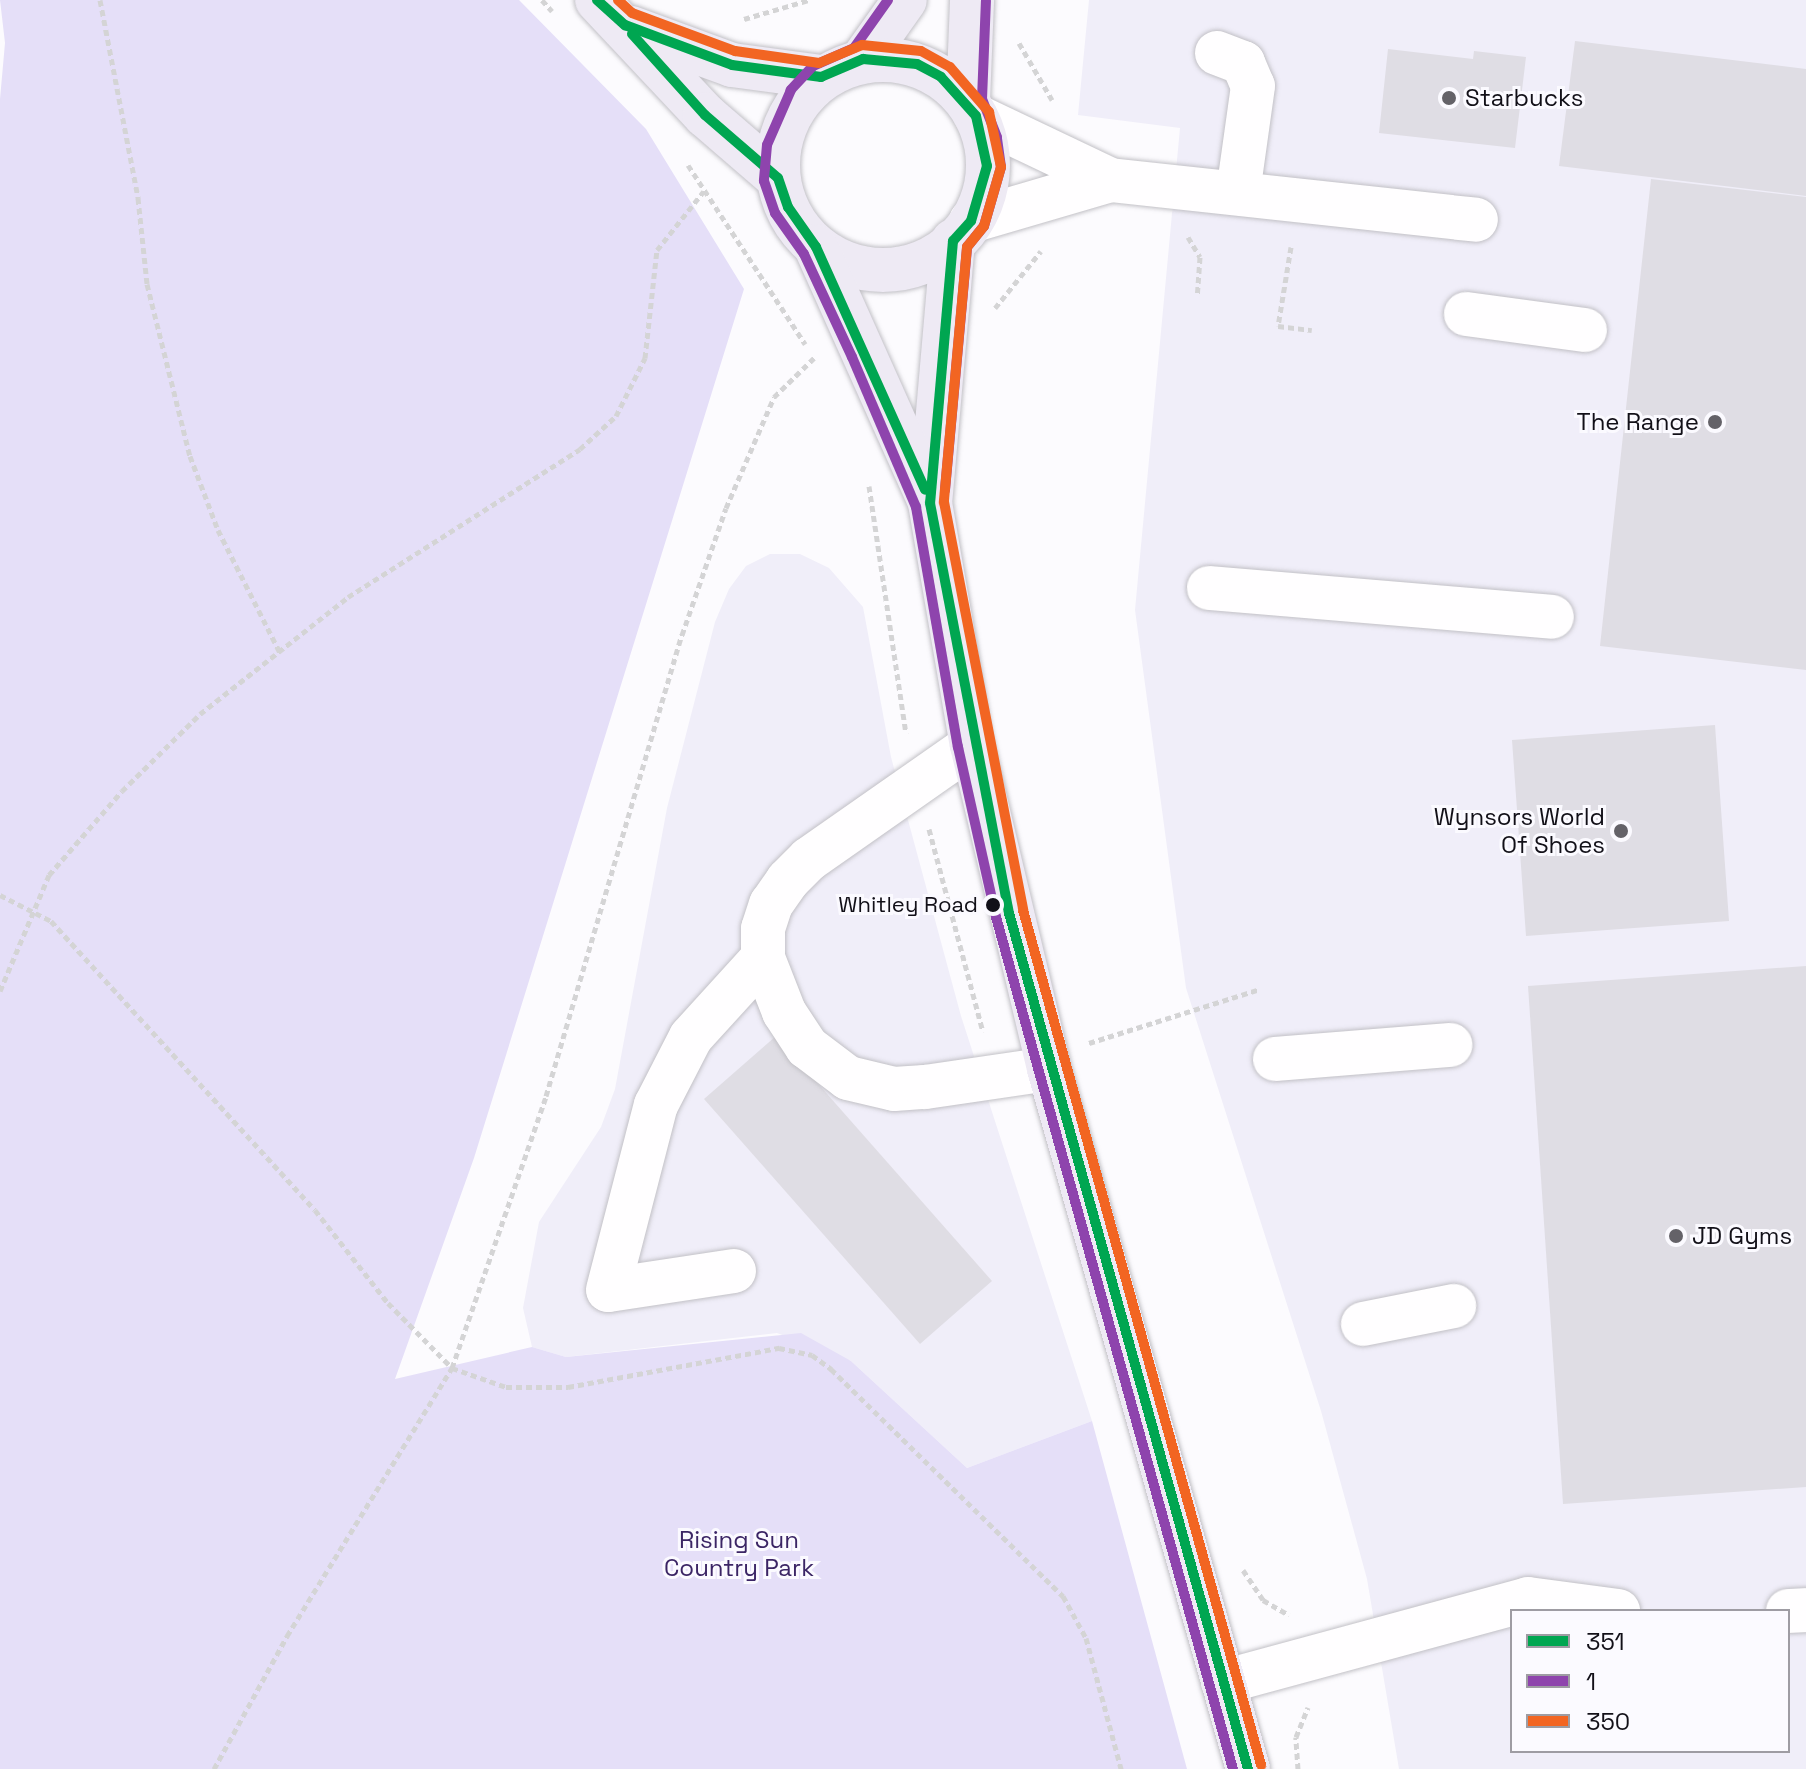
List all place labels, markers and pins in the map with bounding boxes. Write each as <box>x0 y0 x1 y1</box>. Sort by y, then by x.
place label: Starbucks <box>1465 84 1583 112</box>
marker: Starbucks <box>1440 89 1458 107</box>
place label: The Range <box>1577 408 1699 436</box>
marker: The Range <box>1706 413 1724 431</box>
place label: Wynsors World Of Shoes <box>1434 803 1605 859</box>
marker: Wynsors World Of Shoes <box>1612 822 1630 840</box>
place label: Whitley Road <box>838 892 978 918</box>
marker: Whitley Road <box>985 897 1001 913</box>
place label: JD Gyms <box>1692 1222 1792 1250</box>
marker: JD Gyms <box>1667 1227 1685 1245</box>

